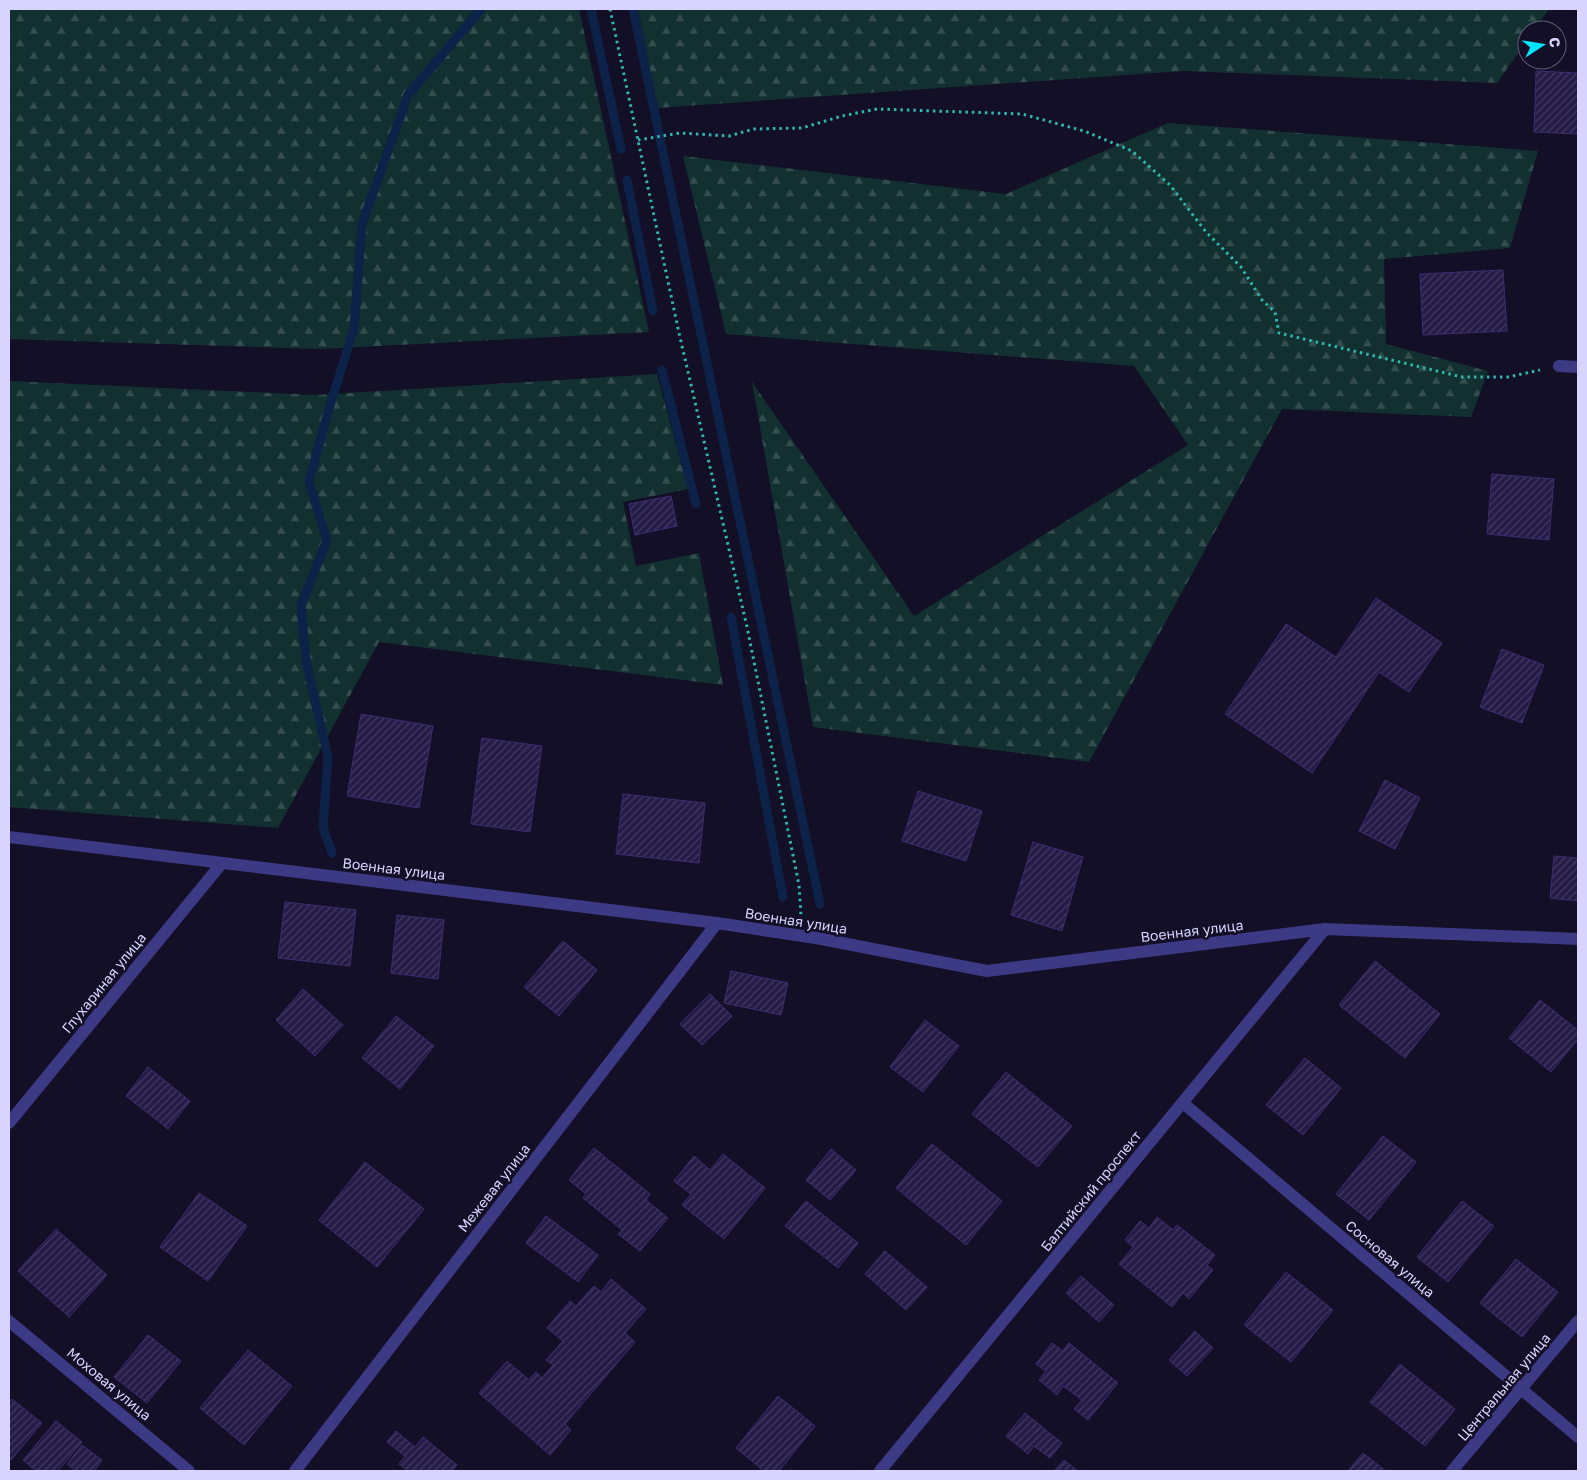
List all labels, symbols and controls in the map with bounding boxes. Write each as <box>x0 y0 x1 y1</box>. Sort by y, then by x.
north arrow <box>1517 20 1567 70</box>
text: С <box>1546 36 1565 49</box>
street label: Военная улица <box>342 854 446 883</box>
street label: Военная улица <box>744 904 848 937</box>
street label: Военная улица <box>1140 916 1244 945</box>
street label: Глухариная улица <box>58 929 149 1036</box>
street label: Балтийский проспект <box>1037 1127 1145 1254</box>
street label: Межевая улица <box>454 1140 533 1235</box>
street label: Сосновая улица <box>1342 1216 1438 1301</box>
street label: Центральная улица <box>1454 1329 1554 1444</box>
street label: Моховая улица <box>64 1344 155 1424</box>

